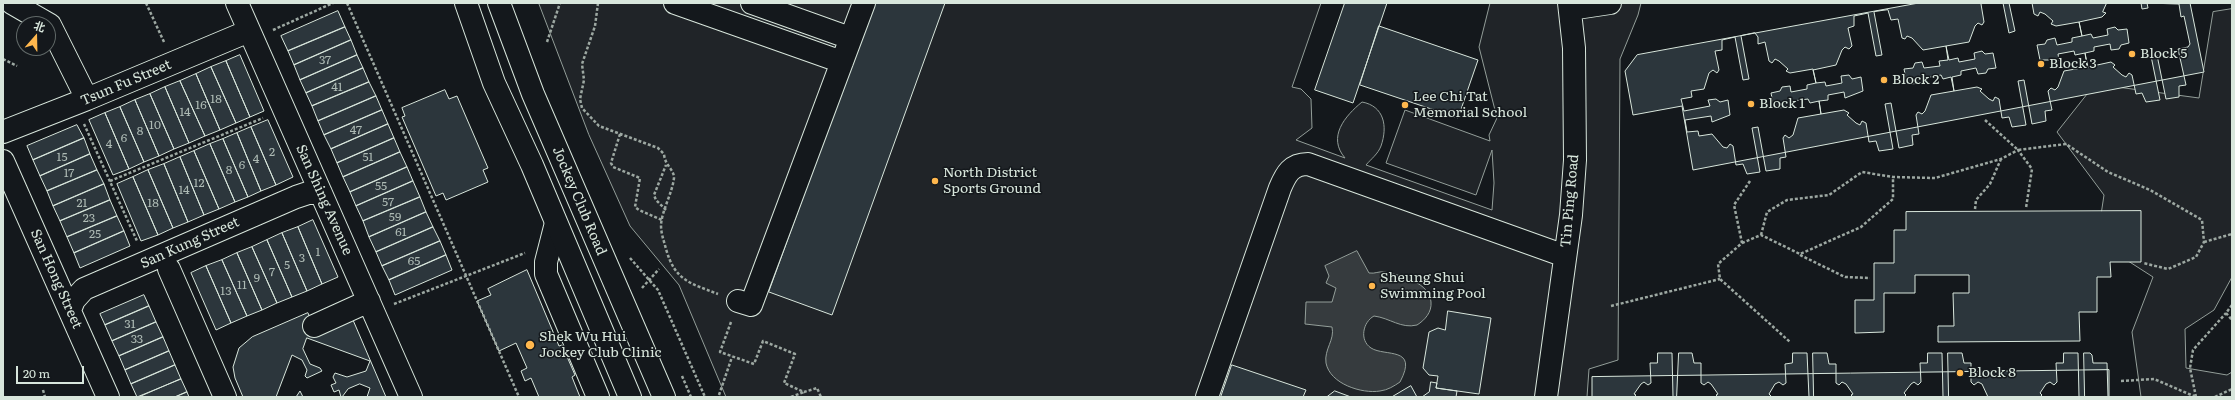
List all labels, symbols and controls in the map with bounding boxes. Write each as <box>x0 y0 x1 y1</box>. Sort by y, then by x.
north arrow <box>16 16 56 56</box>
text: 北 <box>32 16 48 35</box>
place label: Block 5 <box>2140 46 2187 62</box>
marker: Block 5 <box>2127 49 2137 59</box>
house number: 37 <box>319 53 331 67</box>
street label: Tsun Fu Street <box>78 56 174 110</box>
place label: Block 3 <box>2049 56 2097 72</box>
marker: Block 3 <box>2036 59 2046 69</box>
place label: Block 2 <box>1892 72 1939 88</box>
marker: Block 2 <box>1879 75 1889 85</box>
house number: 41 <box>331 80 343 94</box>
place label: Lee Chi Tat Memorial School <box>1413 89 1527 122</box>
house number: 18 <box>210 92 222 106</box>
place label: Block 1 <box>1759 96 1805 112</box>
house number: 16 <box>195 98 207 112</box>
marker: Block 1 <box>1746 99 1756 109</box>
marker: Lee Chi Tat Memorial School <box>1400 100 1410 110</box>
house number: 14 <box>179 105 191 119</box>
house number: 10 <box>149 118 161 132</box>
house number: 47 <box>350 123 362 137</box>
house number: 8 <box>137 124 143 138</box>
house number: 6 <box>121 131 127 145</box>
house number: 4 <box>106 137 112 151</box>
street label: San Shing Avenue <box>292 142 356 258</box>
street label: Jockey Club Road <box>548 144 610 258</box>
house number: 2 <box>269 145 275 159</box>
house number: 15 <box>57 150 67 164</box>
house number: 51 <box>363 150 373 164</box>
house number: 4 <box>253 152 259 166</box>
street label: Tin Ping Road <box>1558 154 1582 248</box>
house number: 6 <box>239 158 245 172</box>
house number: 8 <box>226 163 232 177</box>
place label: North District Sports Ground <box>943 165 1041 198</box>
house number: 17 <box>64 166 74 180</box>
house number: 12 <box>194 176 204 190</box>
marker: North District Sports Ground <box>930 176 940 186</box>
house number: 55 <box>375 179 387 193</box>
house number: 14 <box>178 183 190 197</box>
house number: 57 <box>382 195 394 209</box>
house number: 21 <box>77 196 87 210</box>
house number: 18 <box>147 196 159 210</box>
house number: 59 <box>389 210 401 224</box>
house number: 23 <box>83 211 95 225</box>
street label: San Kung Street <box>138 214 242 272</box>
house number: 61 <box>395 225 407 239</box>
street label: San Hong Street <box>27 227 85 331</box>
house number: 25 <box>89 227 101 241</box>
house number: 1 <box>316 245 320 259</box>
house number: 3 <box>299 251 305 265</box>
house number: 65 <box>408 254 420 268</box>
house number: 5 <box>284 258 290 272</box>
house number: 7 <box>269 265 275 279</box>
place label: Sheung Shui Swimming Pool <box>1380 270 1486 302</box>
house number: 9 <box>254 271 260 285</box>
house number: 11 <box>237 278 247 292</box>
marker: Sheung Shui Swimming Pool <box>1367 281 1377 291</box>
house number: 13 <box>220 284 232 298</box>
house number: 31 <box>124 317 136 331</box>
place label: Shek Wu Hui Jockey Club Clinic <box>539 329 662 362</box>
house number: 33 <box>131 332 143 346</box>
marker: Shek Wu Hui Jockey Club Clinic <box>524 339 536 351</box>
scale bar <box>18 358 86 384</box>
text: 20 m <box>23 364 50 382</box>
place label: Block 8 <box>1968 365 2016 381</box>
marker: Block 8 <box>1955 368 1965 378</box>

